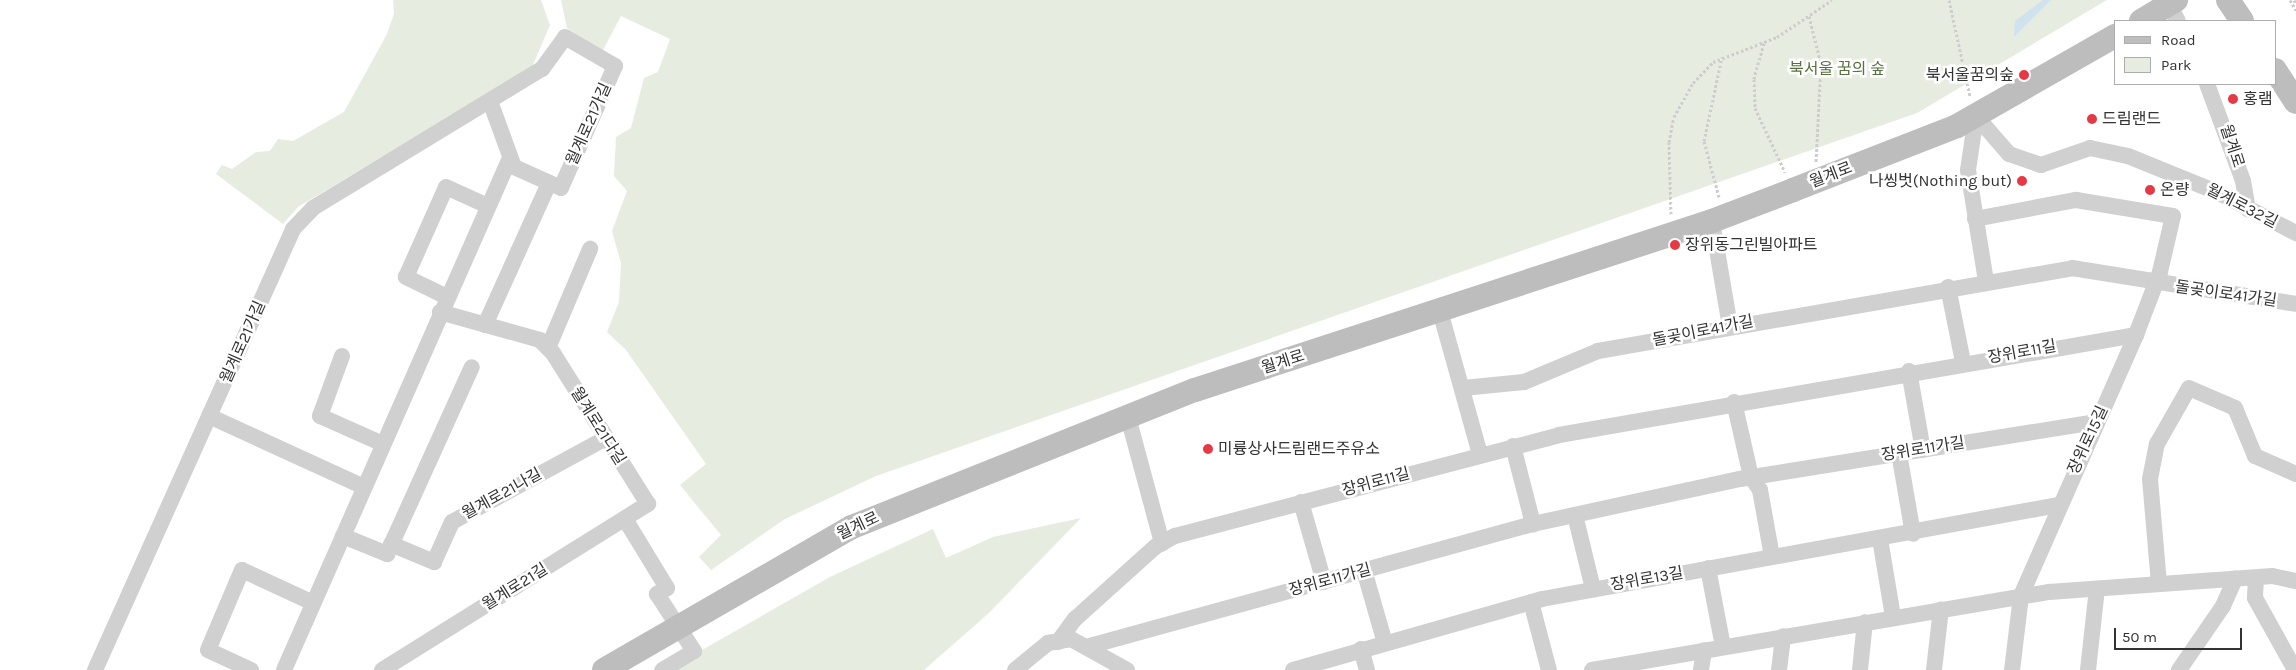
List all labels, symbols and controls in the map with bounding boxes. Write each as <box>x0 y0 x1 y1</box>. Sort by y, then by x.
legend <box>2114 20 2276 85</box>
text: Road <box>2161 31 2196 49</box>
text: Park <box>2161 56 2191 74</box>
park label: 북서울 꿈의 숲 <box>1789 59 1885 79</box>
place label: 북서울꿈의숲 <box>1926 65 2014 85</box>
marker: 북서울꿈의숲 <box>2018 69 2030 81</box>
street label: 월계로21가길 <box>562 80 616 168</box>
place label: 홍램 <box>2243 89 2272 109</box>
marker: 홍램 <box>2227 93 2239 105</box>
place label: 드림랜드 <box>2102 109 2161 129</box>
marker: 드림랜드 <box>2086 113 2098 125</box>
street label: 월계로 <box>2216 122 2248 170</box>
street label: 월계로 <box>1807 158 1855 192</box>
place label: 나씽벗(Nothing but) <box>1869 171 2012 191</box>
marker: 나씽벗(Nothing but) <box>2016 175 2028 187</box>
place label: 온량 <box>2160 180 2189 200</box>
street label: 월계로32길 <box>2203 180 2281 232</box>
marker: 온량 <box>2144 184 2156 196</box>
place label: 장위동그린빌아파트 <box>1685 235 1817 255</box>
marker: 장위동그린빌아파트 <box>1669 239 1681 251</box>
street label: 돌곶이로41가길 <box>2174 277 2278 311</box>
street label: 월계로21가길 <box>216 298 270 386</box>
street label: 돌곶이로41가길 <box>1651 312 1755 350</box>
street label: 장위로11길 <box>1986 337 2058 367</box>
street label: 월계로 <box>1259 346 1307 378</box>
street label: 월계로21다길 <box>566 384 630 468</box>
street label: 장위로15길 <box>2064 403 2112 477</box>
street label: 장위로11가길 <box>1880 433 1966 465</box>
place label: 미륭상사드림랜드주유소 <box>1218 439 1380 459</box>
marker: 미륭상사드림랜드주유소 <box>1202 443 1214 455</box>
street label: 월계로21나길 <box>459 464 545 524</box>
street label: 장위로11길 <box>1340 464 1412 500</box>
street label: 월계로 <box>834 508 882 544</box>
street label: 월계로21길 <box>479 559 551 615</box>
street label: 장위로11가길 <box>1287 560 1373 600</box>
street label: 장위로13길 <box>1609 563 1685 595</box>
scale bar <box>2116 618 2244 650</box>
text: 50 m <box>2122 628 2157 646</box>

